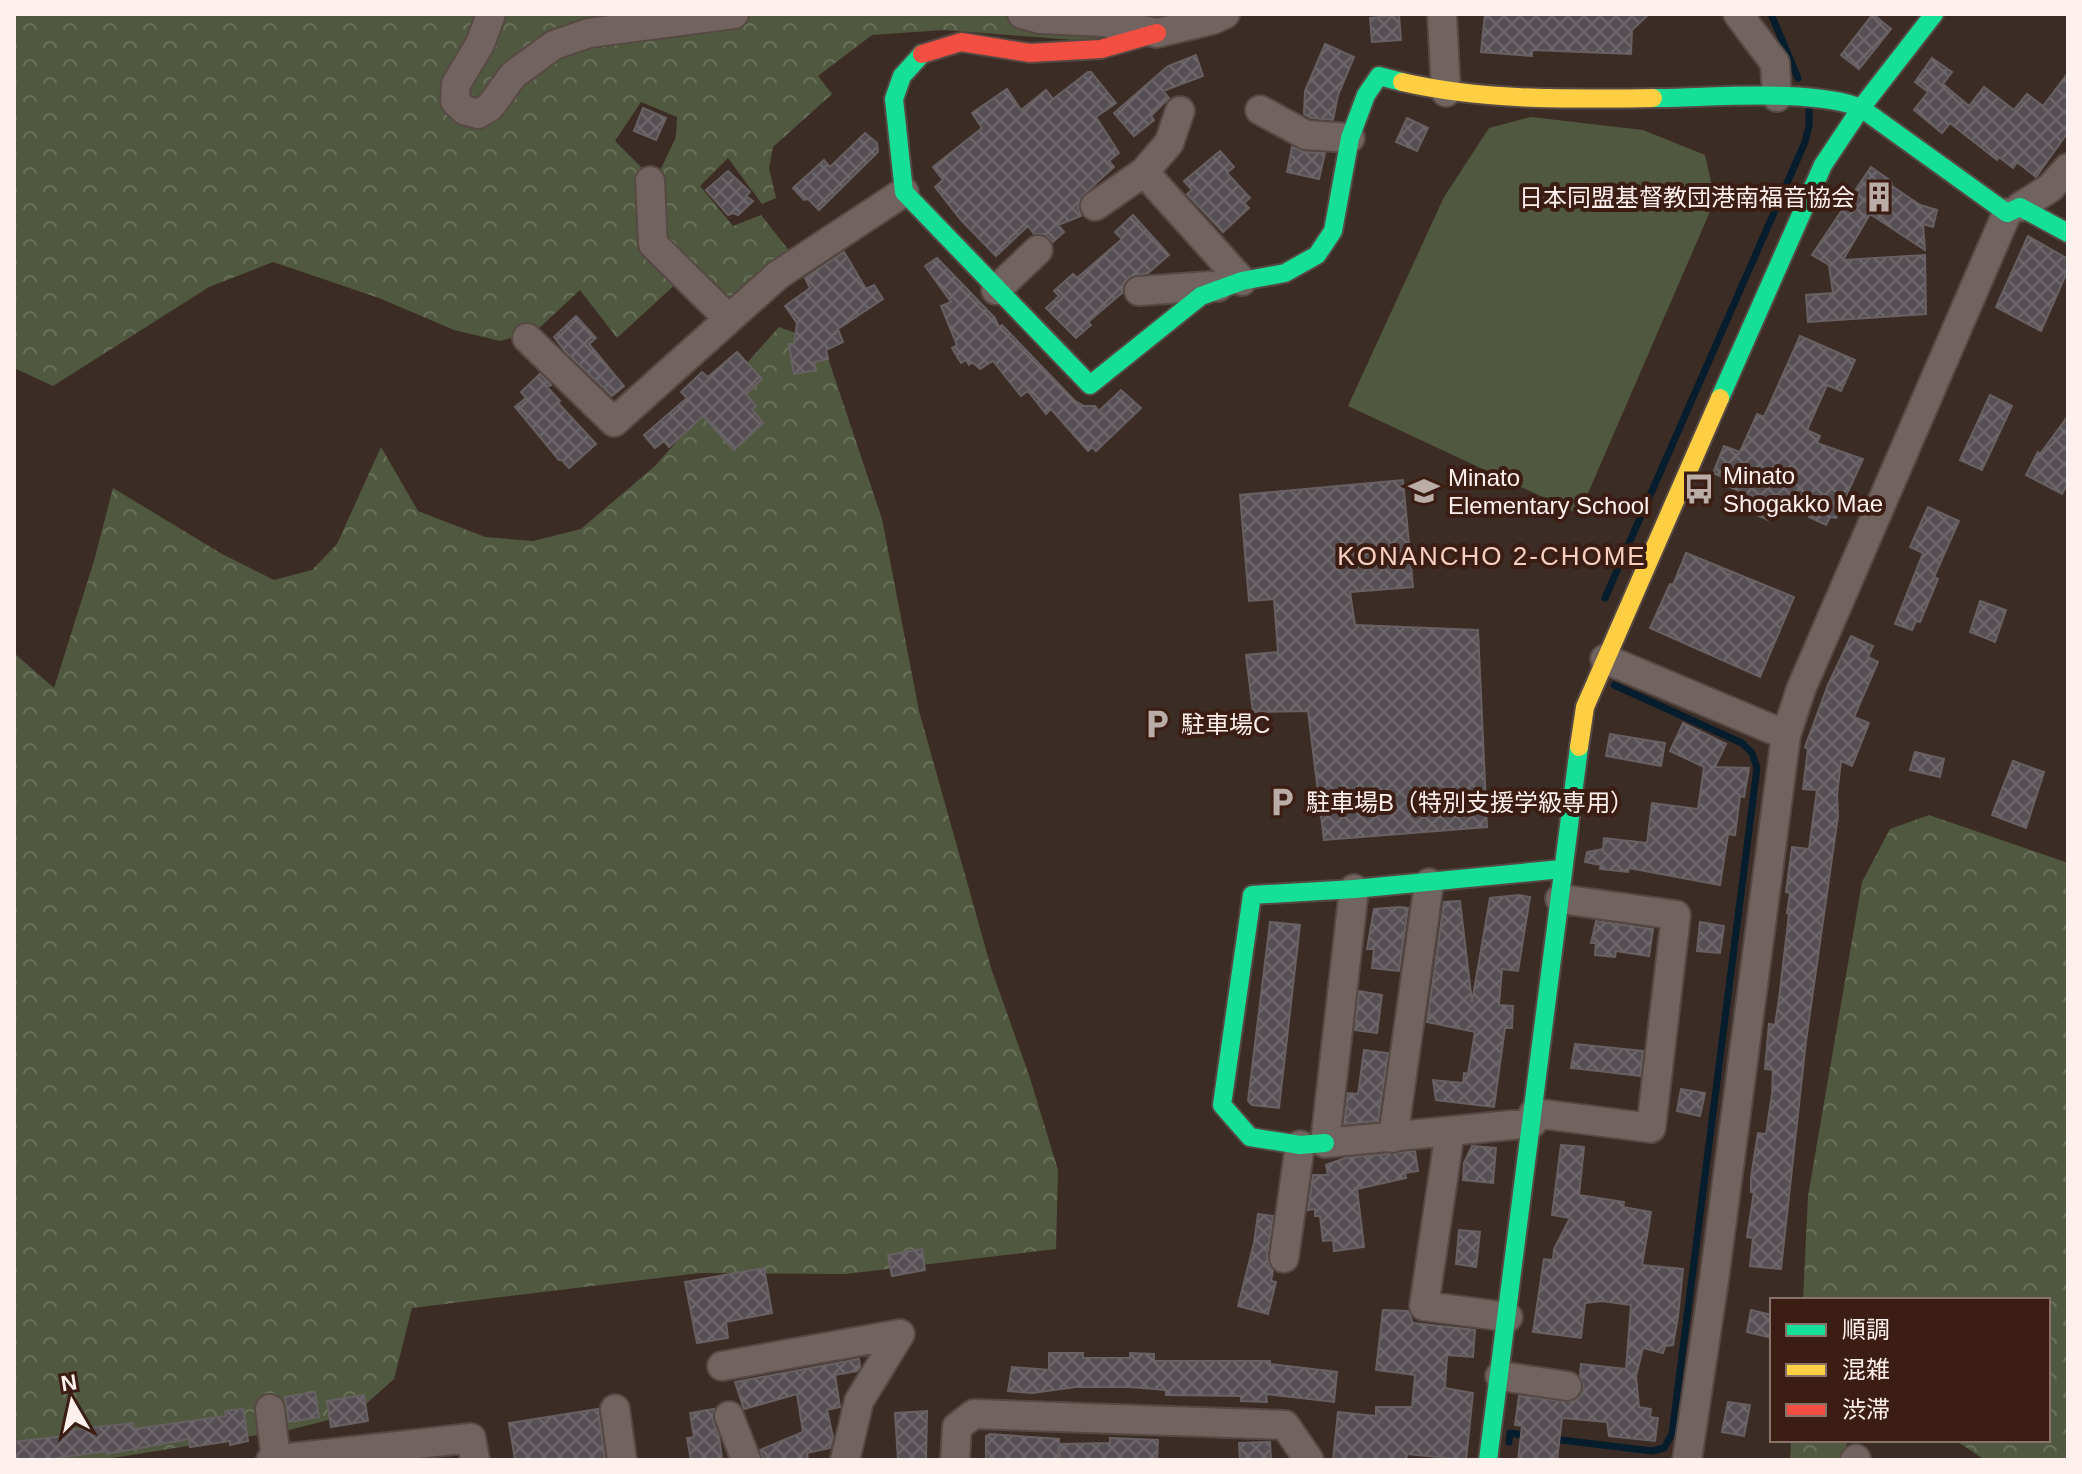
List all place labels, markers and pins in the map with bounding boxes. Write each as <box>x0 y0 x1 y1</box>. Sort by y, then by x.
building icon: 日本同盟基督教団港南福音協会 <box>1862 180 1896 214</box>
place label: 日本同盟基督教団港南福音協会 <box>1519 184 1855 211</box>
place label: Minato Shogakko Mae <box>1723 462 1883 517</box>
place label: Minato Elementary School <box>1448 464 1649 519</box>
bus stop icon: Minato Shogakko Mae <box>1682 472 1716 506</box>
school or university icon: Minato Elementary School <box>1407 474 1441 508</box>
parking icon: 駐車場C <box>1140 707 1174 741</box>
place label: 駐車場C <box>1181 711 1270 738</box>
parking icon: 駐車場B（特別支援学級専用） <box>1265 785 1299 819</box>
place label: 駐車場B（特別支援学級専用） <box>1306 789 1634 816</box>

